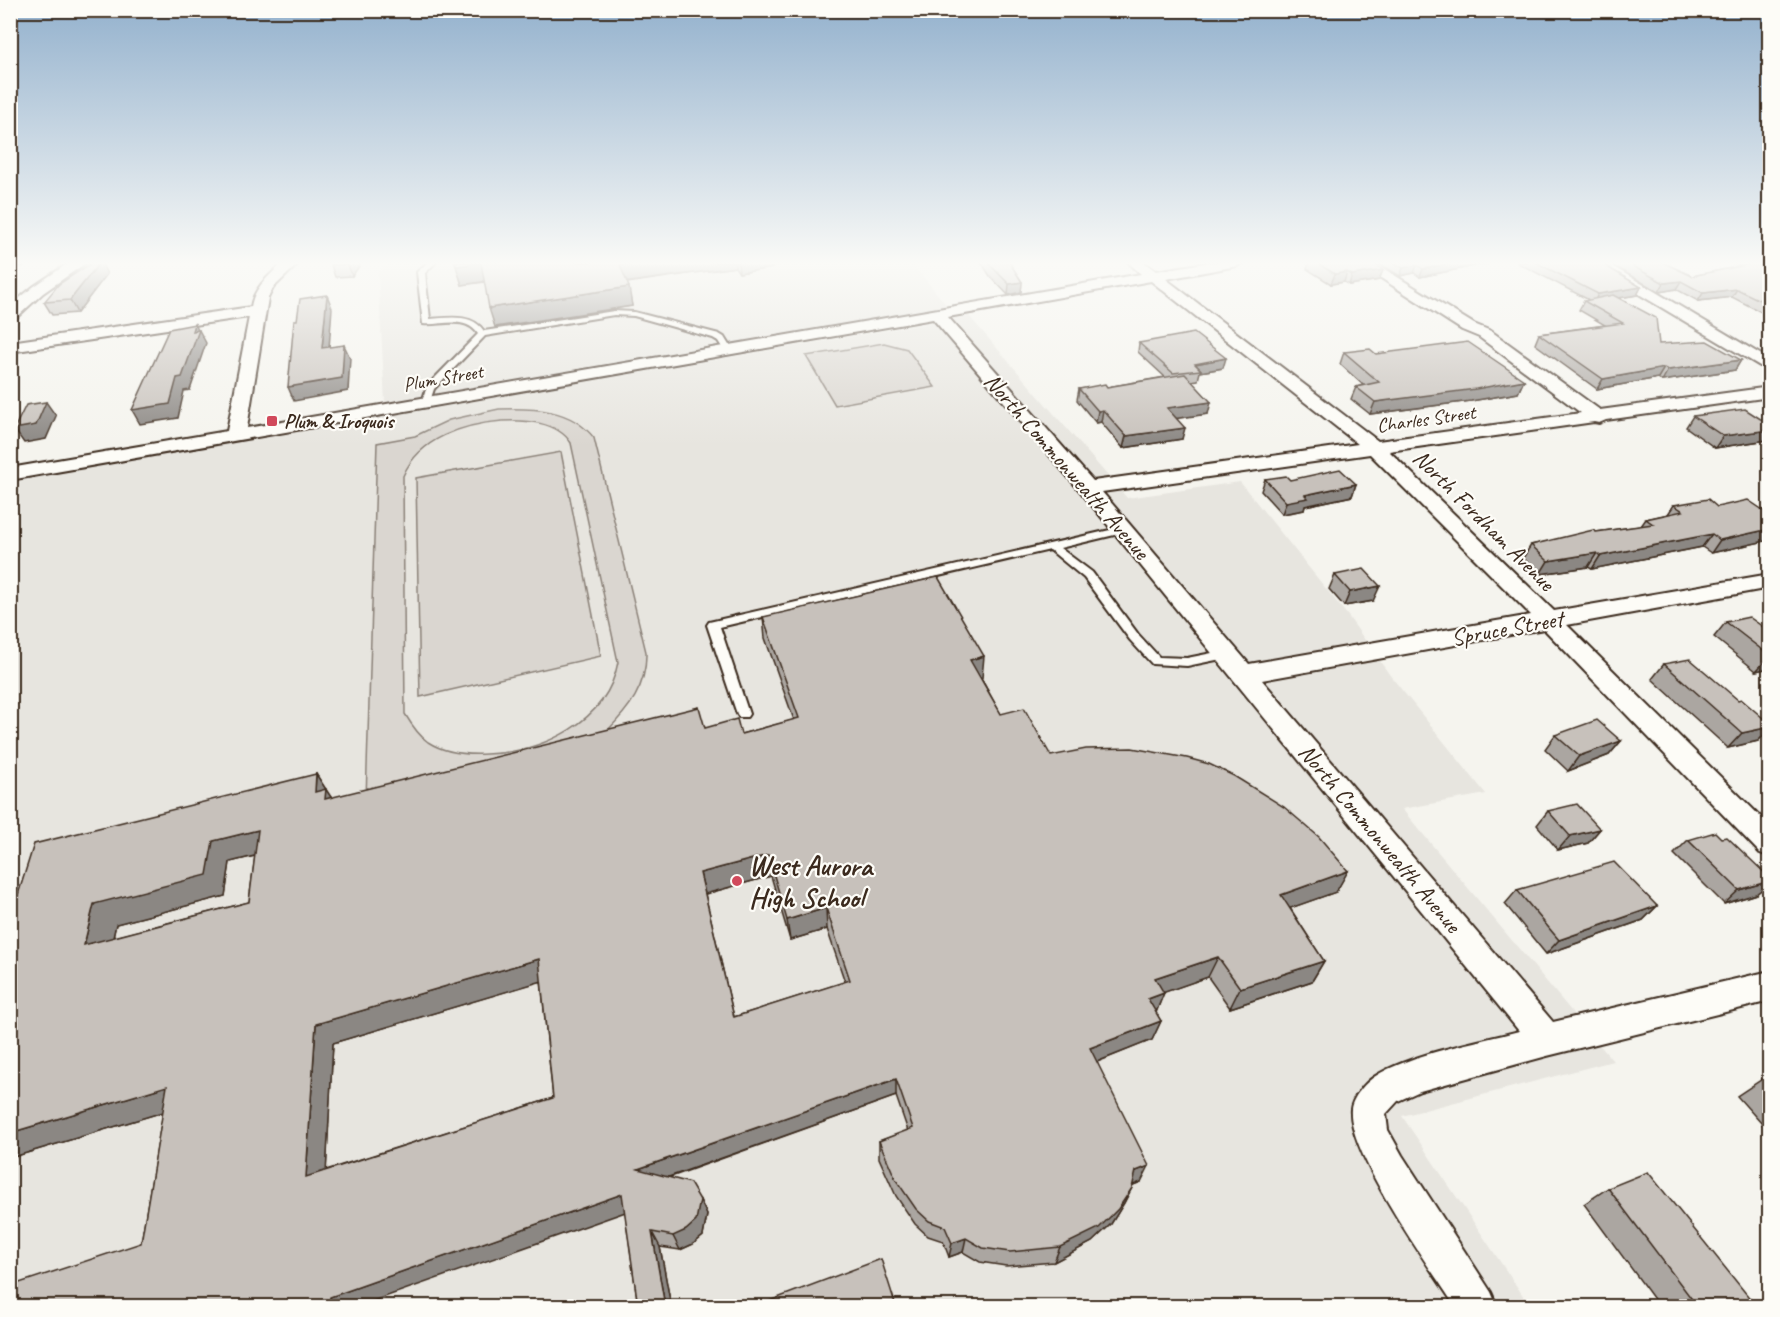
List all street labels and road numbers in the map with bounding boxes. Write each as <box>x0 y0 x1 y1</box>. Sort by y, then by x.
street label: Plum Street <box>401 358 487 397</box>
street label: North Commonwealth Avenue <box>978 366 1158 567</box>
street label: Charles Street <box>1375 399 1479 438</box>
street label: North Fordham Avenue <box>1407 443 1563 599</box>
street label: Spruce Street <box>1449 603 1568 653</box>
street label: North Commonwealth Avenue <box>1292 737 1469 940</box>

